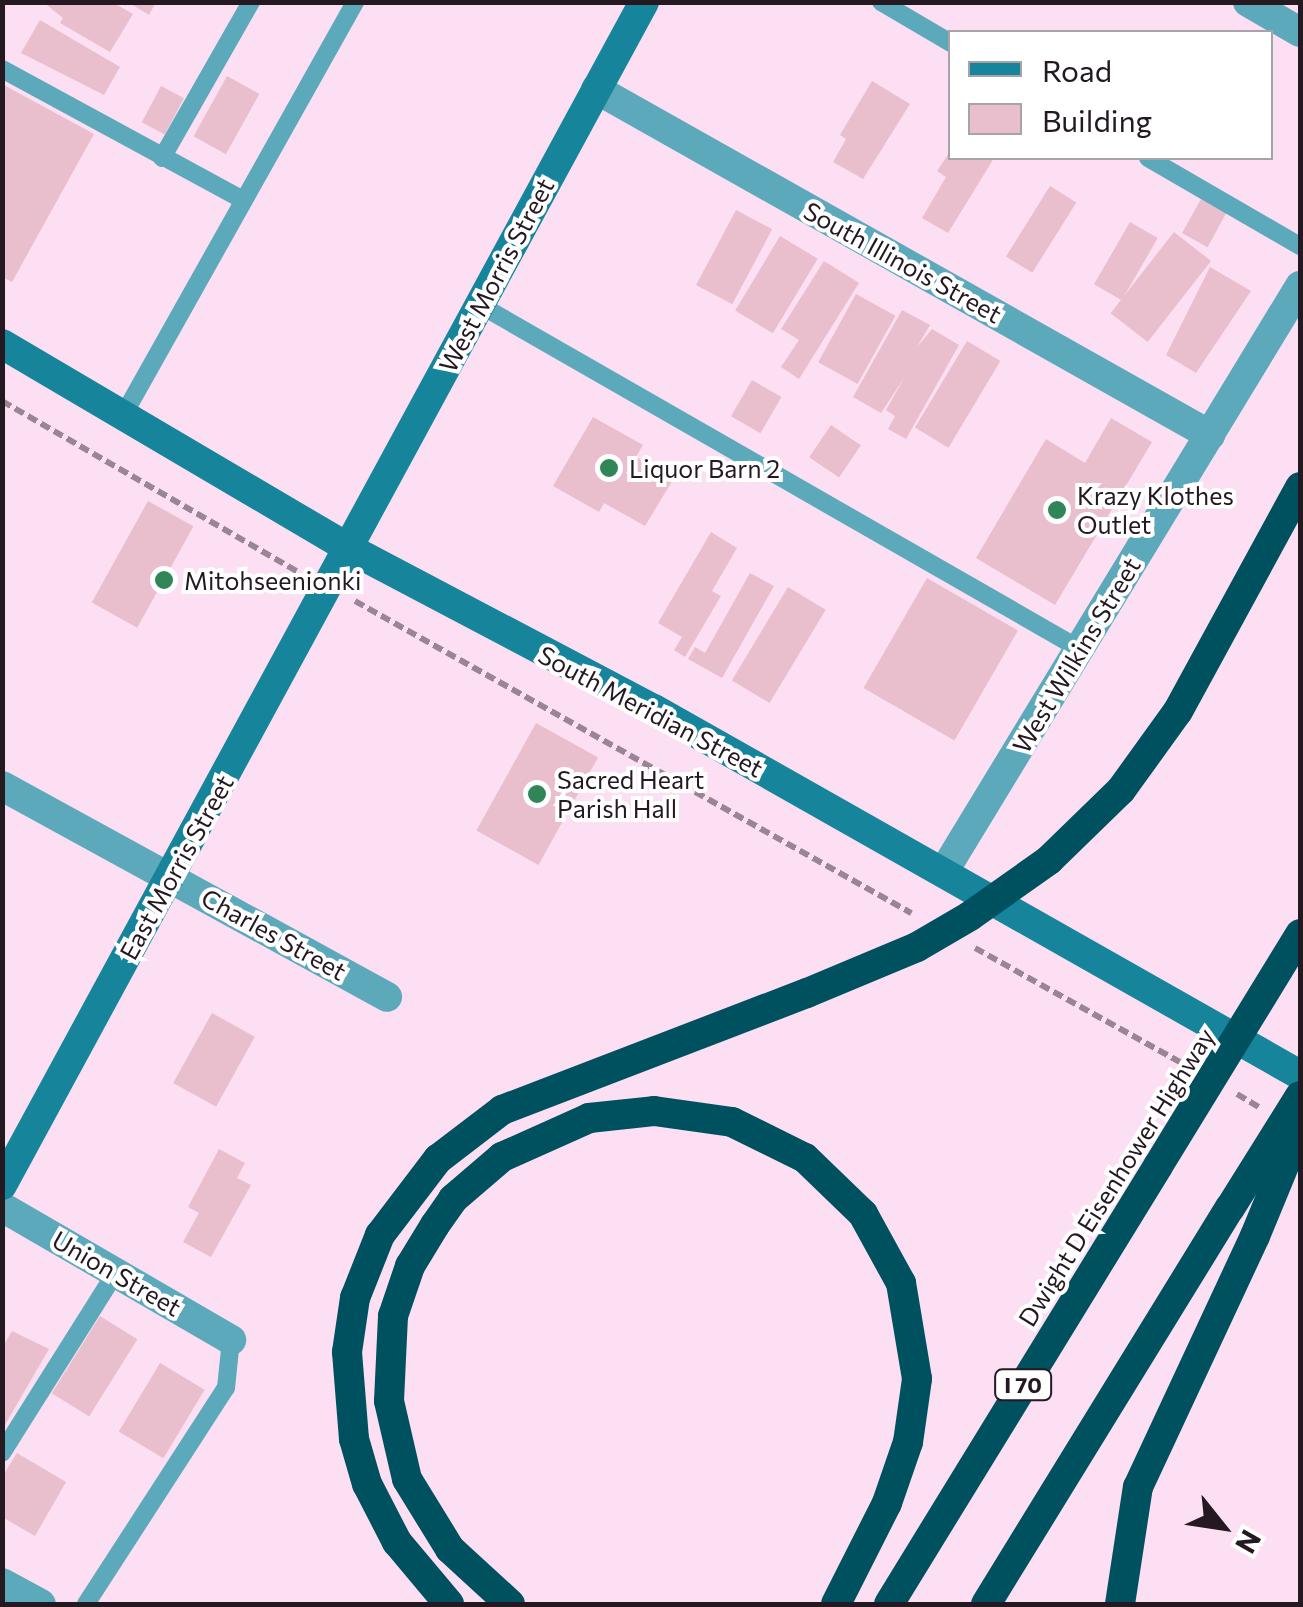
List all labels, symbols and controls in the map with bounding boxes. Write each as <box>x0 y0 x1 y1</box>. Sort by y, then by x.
legend <box>948 30 1273 160</box>
text: Road <box>1042 51 1112 88</box>
text: Building <box>1042 101 1152 138</box>
street label: West Morris Street <box>432 173 560 377</box>
street label: South Illinois Street <box>799 195 1007 329</box>
place label: Liquor Barn 2 <box>629 453 780 483</box>
marker: Liquor Barn 2 <box>598 457 620 479</box>
place label: Krazy Klothes Outlet <box>1077 481 1234 540</box>
marker: Krazy Klothes Outlet <box>1046 499 1068 521</box>
street label: West Wilkins Street <box>1006 552 1146 758</box>
place label: Mitohseenionki <box>184 565 361 595</box>
marker: Mitohseenionki <box>153 569 175 591</box>
street label: South Meridian Street <box>534 639 768 783</box>
place label: Sacred Heart Parish Hall <box>557 765 704 824</box>
street label: East Morris Street <box>113 770 239 964</box>
marker: Sacred Heart Parish Hall <box>526 783 548 805</box>
street label: Charles Street <box>196 882 352 986</box>
street label: Dwight D Eisenhower Highway <box>1012 1022 1220 1332</box>
street label: Union Street <box>47 1224 187 1322</box>
road number: I 70 <box>993 1368 1053 1402</box>
north arrow <box>1173 1477 1273 1577</box>
text: N <box>1229 1524 1269 1560</box>

